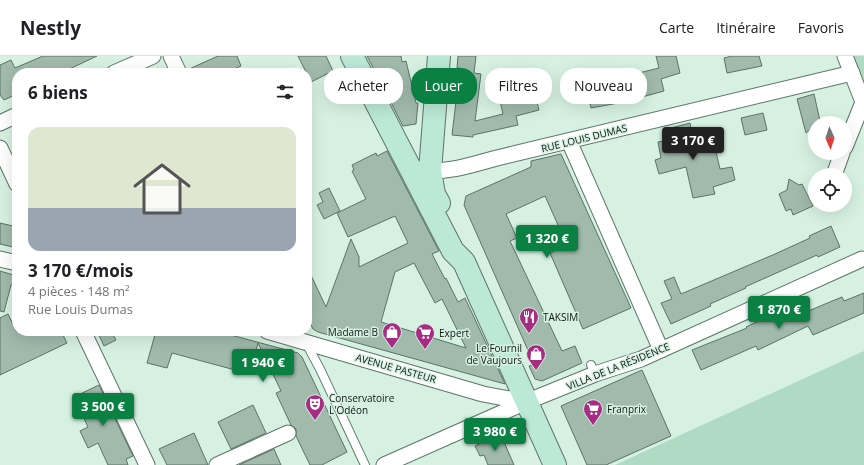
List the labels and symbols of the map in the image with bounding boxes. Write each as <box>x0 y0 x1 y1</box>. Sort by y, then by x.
north arrow <box>808 116 852 160</box>
street label: RUE LOUIS DUMAS <box>540 121 628 155</box>
pin: 3 170 € <box>656 127 730 161</box>
pin: 1 320 € <box>510 225 584 259</box>
pin: 1 870 € <box>742 296 816 330</box>
restaurant icon: TAKSIM <box>518 306 540 334</box>
place label: TAKSIM <box>543 310 578 324</box>
shop icon: Madame B <box>381 321 403 349</box>
supermarket icon: Expert <box>414 322 436 350</box>
place label: Madame B <box>328 325 378 339</box>
place label: Expert <box>439 326 470 340</box>
street label: VILLA DE LA RÉSIDENCE <box>564 339 672 393</box>
place label: Le Fournil de Vaujours <box>466 341 522 367</box>
shop icon: Le Fournil de Vaujours <box>525 343 547 371</box>
pin: 1 940 € <box>226 349 300 383</box>
street label: AVENUE PASTEUR <box>354 350 438 386</box>
place label: Conservatoire L'Odéon <box>329 391 395 417</box>
pin: 3 500 € <box>66 393 140 427</box>
theatre icon: Conservatoire L'Odéon <box>304 393 326 421</box>
supermarket icon: Franprix <box>582 398 604 426</box>
place label: Franprix <box>607 402 647 416</box>
pin: 3 980 € <box>458 418 532 452</box>

